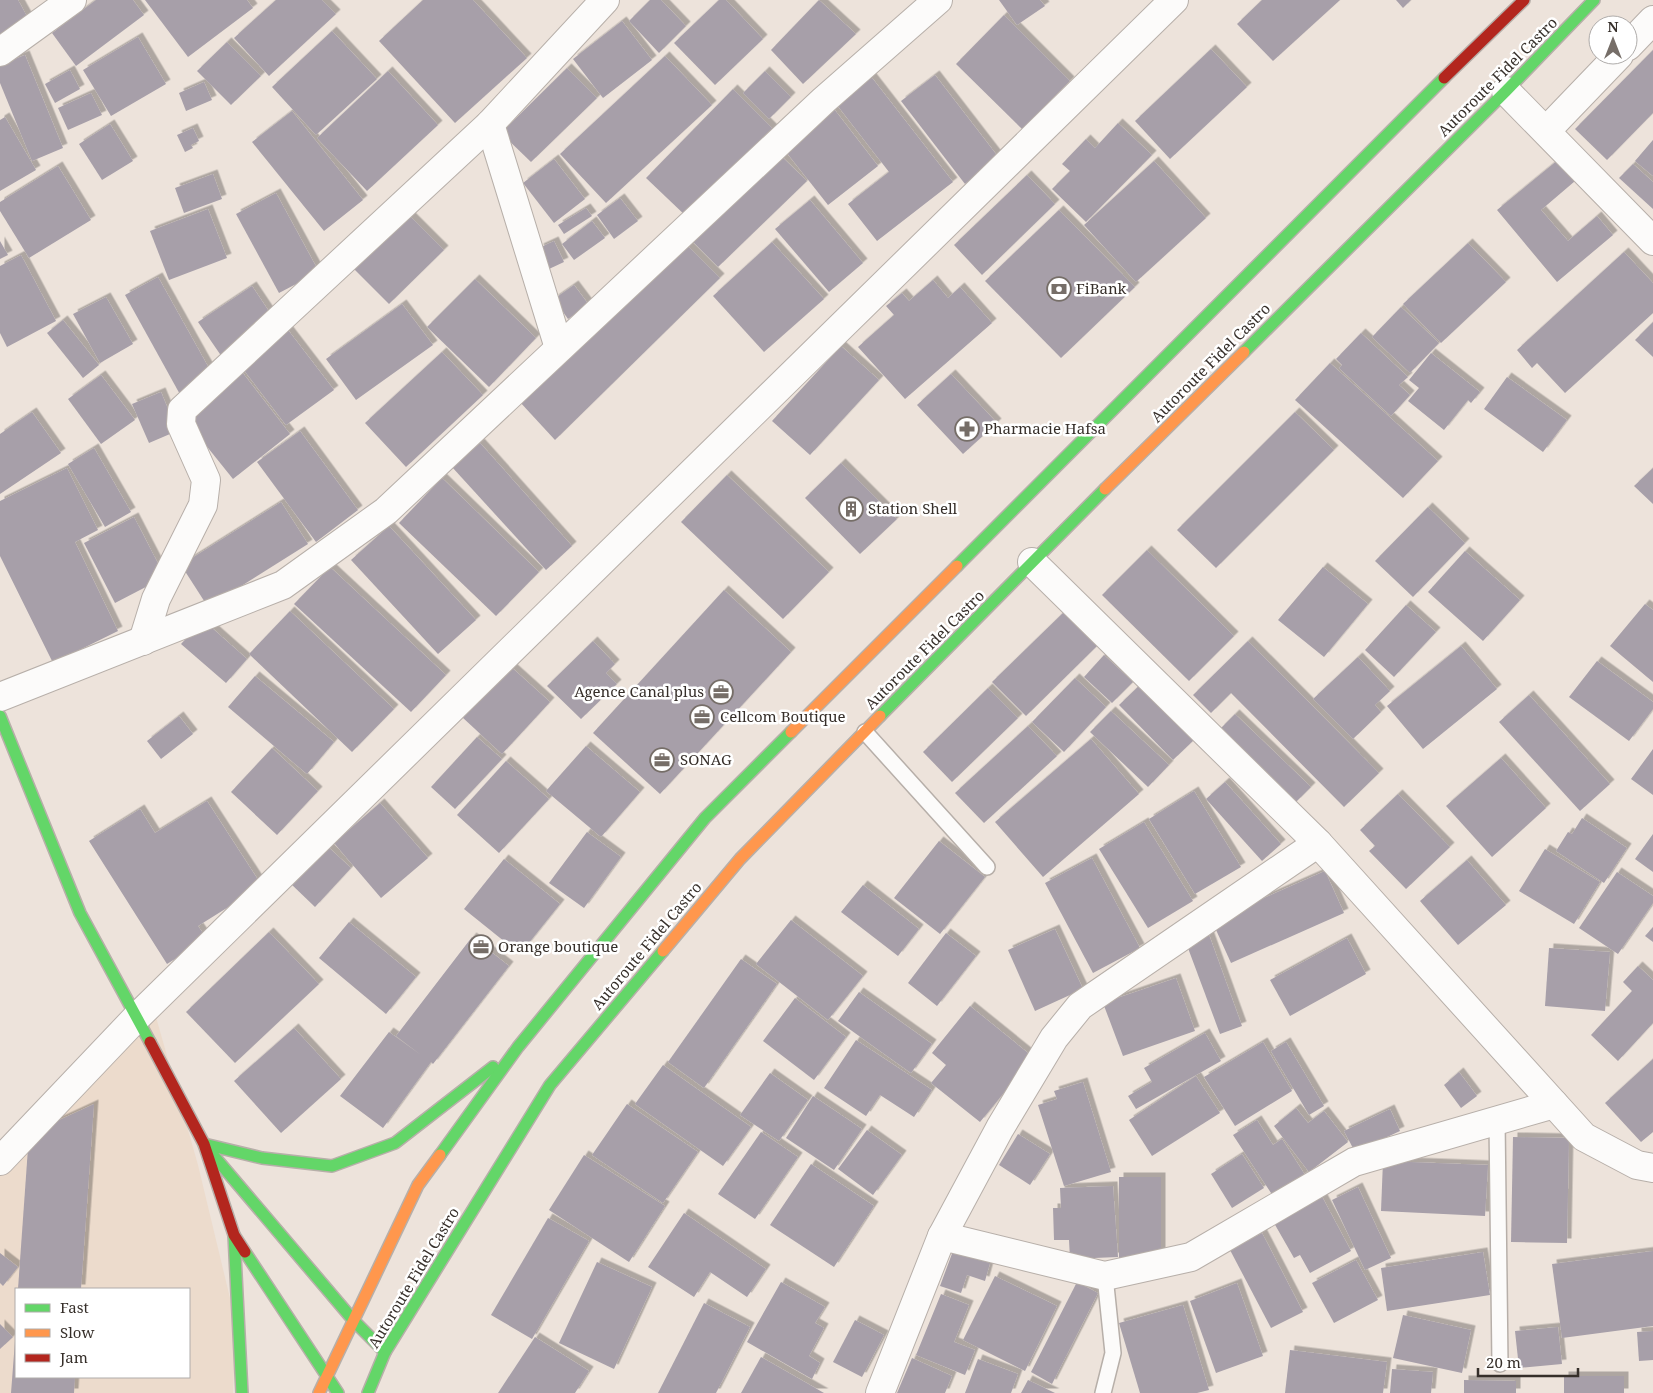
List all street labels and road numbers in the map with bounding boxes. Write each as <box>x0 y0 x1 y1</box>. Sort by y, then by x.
street label: Autoroute Fidel Castro <box>1433 12 1561 140</box>
street label: Autoroute Fidel Castro <box>1146 298 1274 426</box>
street label: Autoroute Fidel Castro <box>860 585 988 713</box>
street label: Autoroute Fidel Castro <box>587 877 706 1013</box>
street label: Autoroute Fidel Castro <box>363 1203 463 1352</box>

